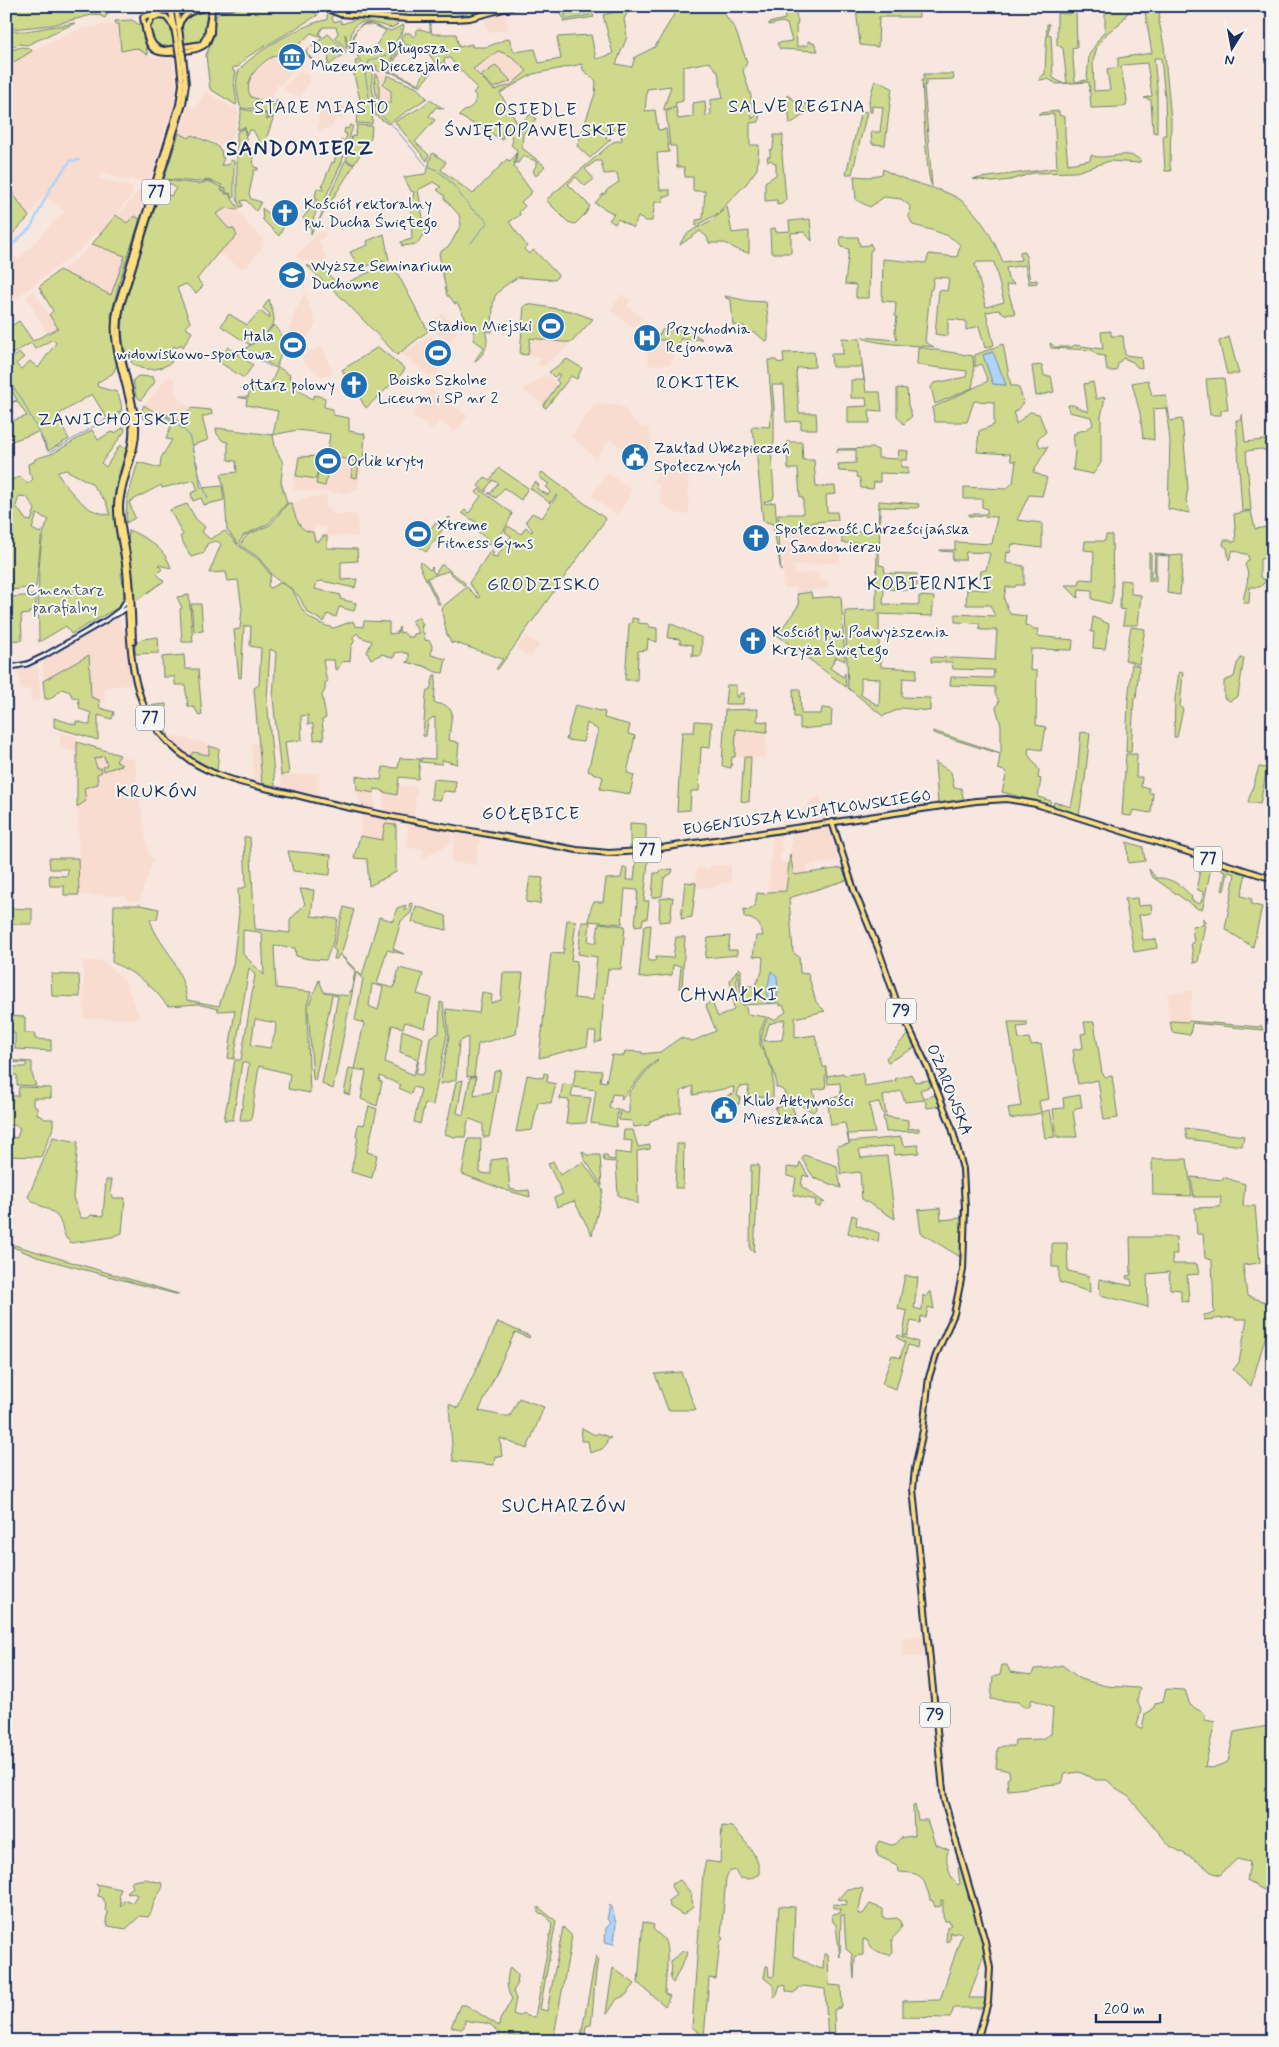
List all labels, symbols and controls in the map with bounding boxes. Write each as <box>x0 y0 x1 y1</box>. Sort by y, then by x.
north arrow <box>1206 22 1256 72</box>
place label: Dom Jana Długosza - Muzeum Diecezjalne <box>311 38 460 77</box>
museum icon: Dom Jana Długosza - Muzeum Diecezjalne <box>277 42 307 72</box>
text: N <box>1223 50 1236 70</box>
district label: SALVE REGINA <box>728 95 866 119</box>
district label: STARE MIASTO <box>254 96 390 120</box>
district label: OSIEDLE ŚWIĘTOPAWELSKIE <box>444 98 628 143</box>
district label: SANDOMIERZ <box>226 135 374 163</box>
road number: 77 <box>142 180 170 204</box>
place label: Kościół rektoralny pw. Ducha Świętego <box>304 194 437 234</box>
church icon: Kościół rektoralny pw. Ducha Świętego <box>270 198 300 228</box>
place label: Wyższe Seminarium Duchowne <box>311 256 452 295</box>
school or university icon: Wyższe Seminarium Duchowne <box>277 260 307 290</box>
sports icon: Stadion Miejski <box>536 311 566 341</box>
place label: Stadion Miejski <box>428 316 532 337</box>
place label: Przychodnia Rejonowa <box>666 319 750 358</box>
hospital icon: Przychodnia Rejonowa <box>632 323 662 353</box>
place label: Hala widowiskowo-sportowa <box>116 326 274 365</box>
sports icon: Hala widowiskowo-sportowa <box>278 330 308 360</box>
sports icon: Boisko Szkolne Liceum i SP nr 2 <box>423 338 453 368</box>
church icon: ołtarz polowy <box>339 370 369 400</box>
place label: Boisko Szkolne Liceum i SP nr 2 <box>378 370 499 409</box>
district label: ROKITEK <box>656 371 740 395</box>
place label: ołtarz polowy <box>242 375 335 396</box>
district label: ZAWICHOJSKIE <box>38 408 190 432</box>
place label: Zakład Ubezpieczeń Społecznych <box>654 438 790 477</box>
public building icon: Zakład Ubezpieczeń Społecznych <box>620 442 650 472</box>
sports icon: Orlik kryty <box>313 446 343 476</box>
place label: Orlik kryty <box>347 451 424 472</box>
place label: Xtreme Fitness Gyms <box>437 515 533 554</box>
sports icon: Xtreme Fitness Gyms <box>403 519 433 549</box>
place label: Społeczność Chrześcijańska w Sandomierzu <box>775 519 969 558</box>
church icon: Społeczność Chrześcijańska w Sandomierzu <box>741 523 771 553</box>
district label: KOBIERNIKI <box>867 572 993 597</box>
district label: GRODZISKO <box>487 573 601 597</box>
park label: Cmentarz parafialny <box>26 580 104 619</box>
place label: Kościół pw. Podwyższenia Krzyża Świętego <box>772 622 949 662</box>
church icon: Kościół pw. Podwyższenia Krzyża Świętego <box>738 626 768 656</box>
road number: 77 <box>136 706 164 730</box>
district label: KRUKÓW <box>116 780 198 804</box>
street label: EUGENIUSZA KWIATKOWSKIEGO <box>682 785 932 841</box>
district label: GOŁĘBICE <box>482 802 580 826</box>
road number: 77 <box>633 838 661 862</box>
road number: 77 <box>1194 846 1222 872</box>
district label: CHWAŁKI <box>680 983 778 1008</box>
road number: 79 <box>886 998 916 1024</box>
street label: OŻAROWSKA <box>921 1041 977 1139</box>
place label: Klub Aktywności Mieszkańca <box>743 1091 854 1130</box>
public building icon: Klub Aktywności Mieszkańca <box>709 1095 739 1125</box>
district label: SUCHARZÓW <box>502 1494 626 1519</box>
road number: 79 <box>920 1702 950 1728</box>
scale bar <box>1096 1992 1160 2024</box>
text: 200 m <box>1104 2000 1145 2020</box>

